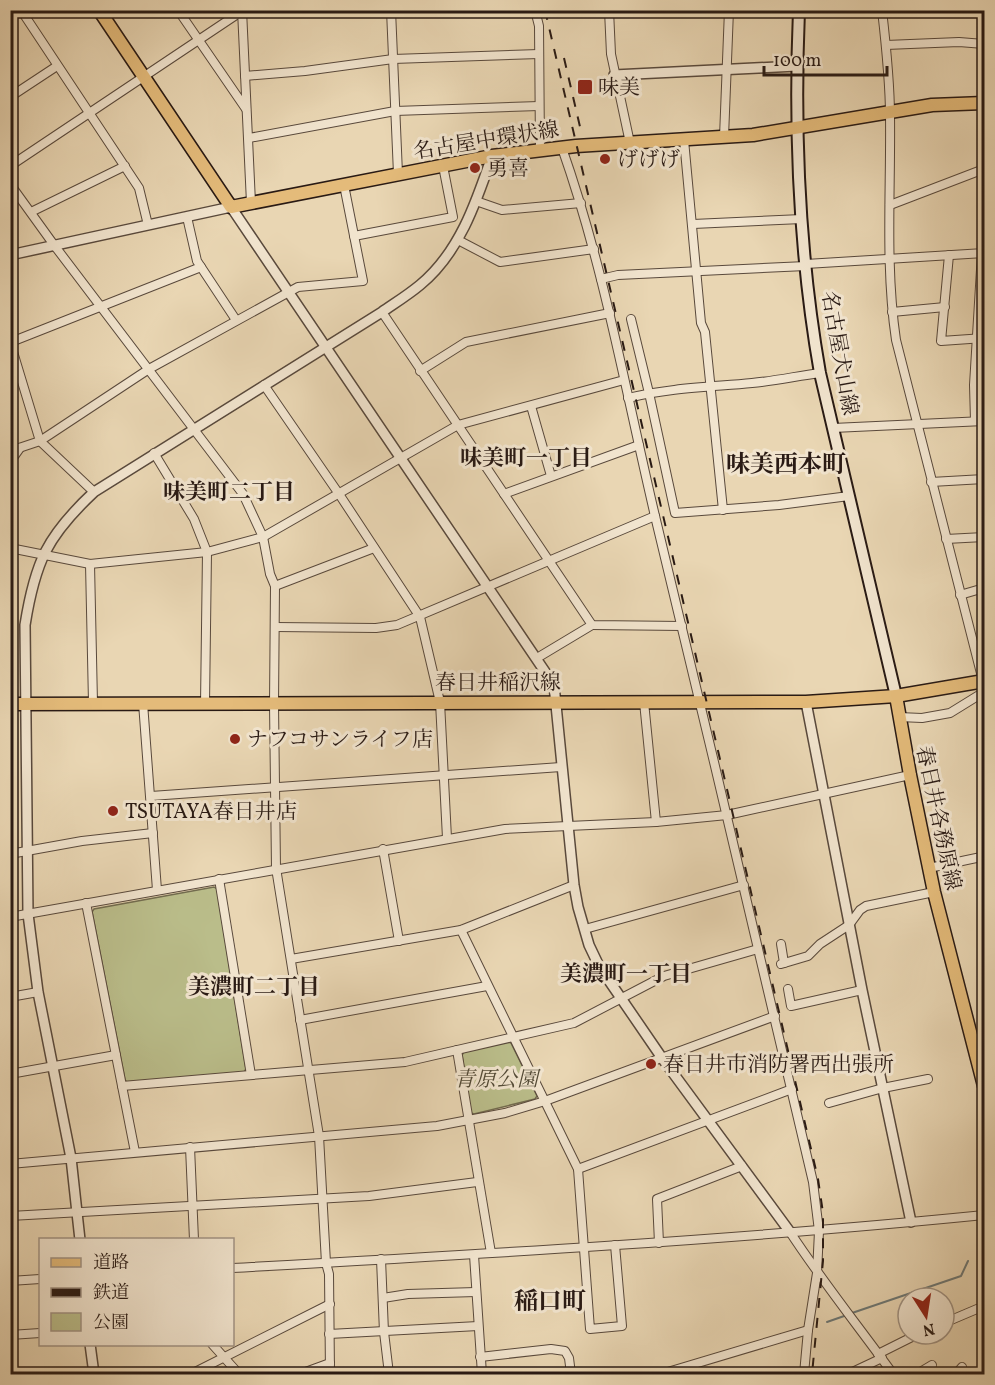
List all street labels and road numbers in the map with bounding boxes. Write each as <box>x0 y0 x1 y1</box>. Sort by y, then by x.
street label: 名古屋中環状線 <box>411 116 561 167</box>
street label: 名古屋犬山線 <box>813 289 864 418</box>
street label: 春日井稲沢線 <box>435 669 561 698</box>
street label: 春日井各務原線 <box>908 743 967 893</box>

